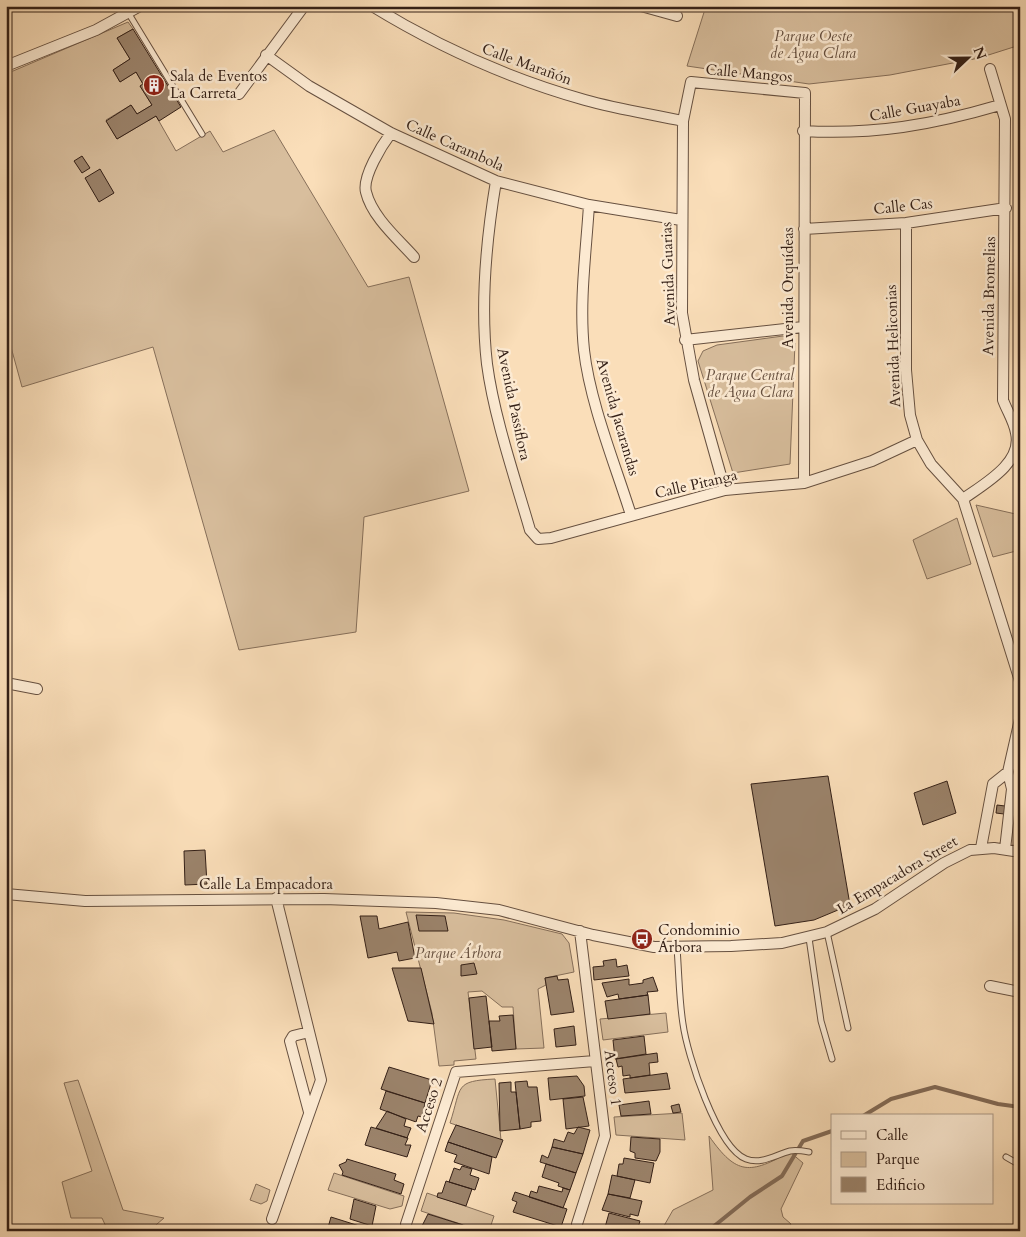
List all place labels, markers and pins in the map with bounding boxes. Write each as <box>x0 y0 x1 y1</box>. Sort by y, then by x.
place label: Sala de Eventos La Carreta <box>170 66 267 103</box>
building icon: Sala de Eventos La Carreta <box>142 73 166 97</box>
place label: Condominio Árbora <box>658 920 740 957</box>
bus stop icon: Condominio Árbora <box>630 927 654 951</box>

